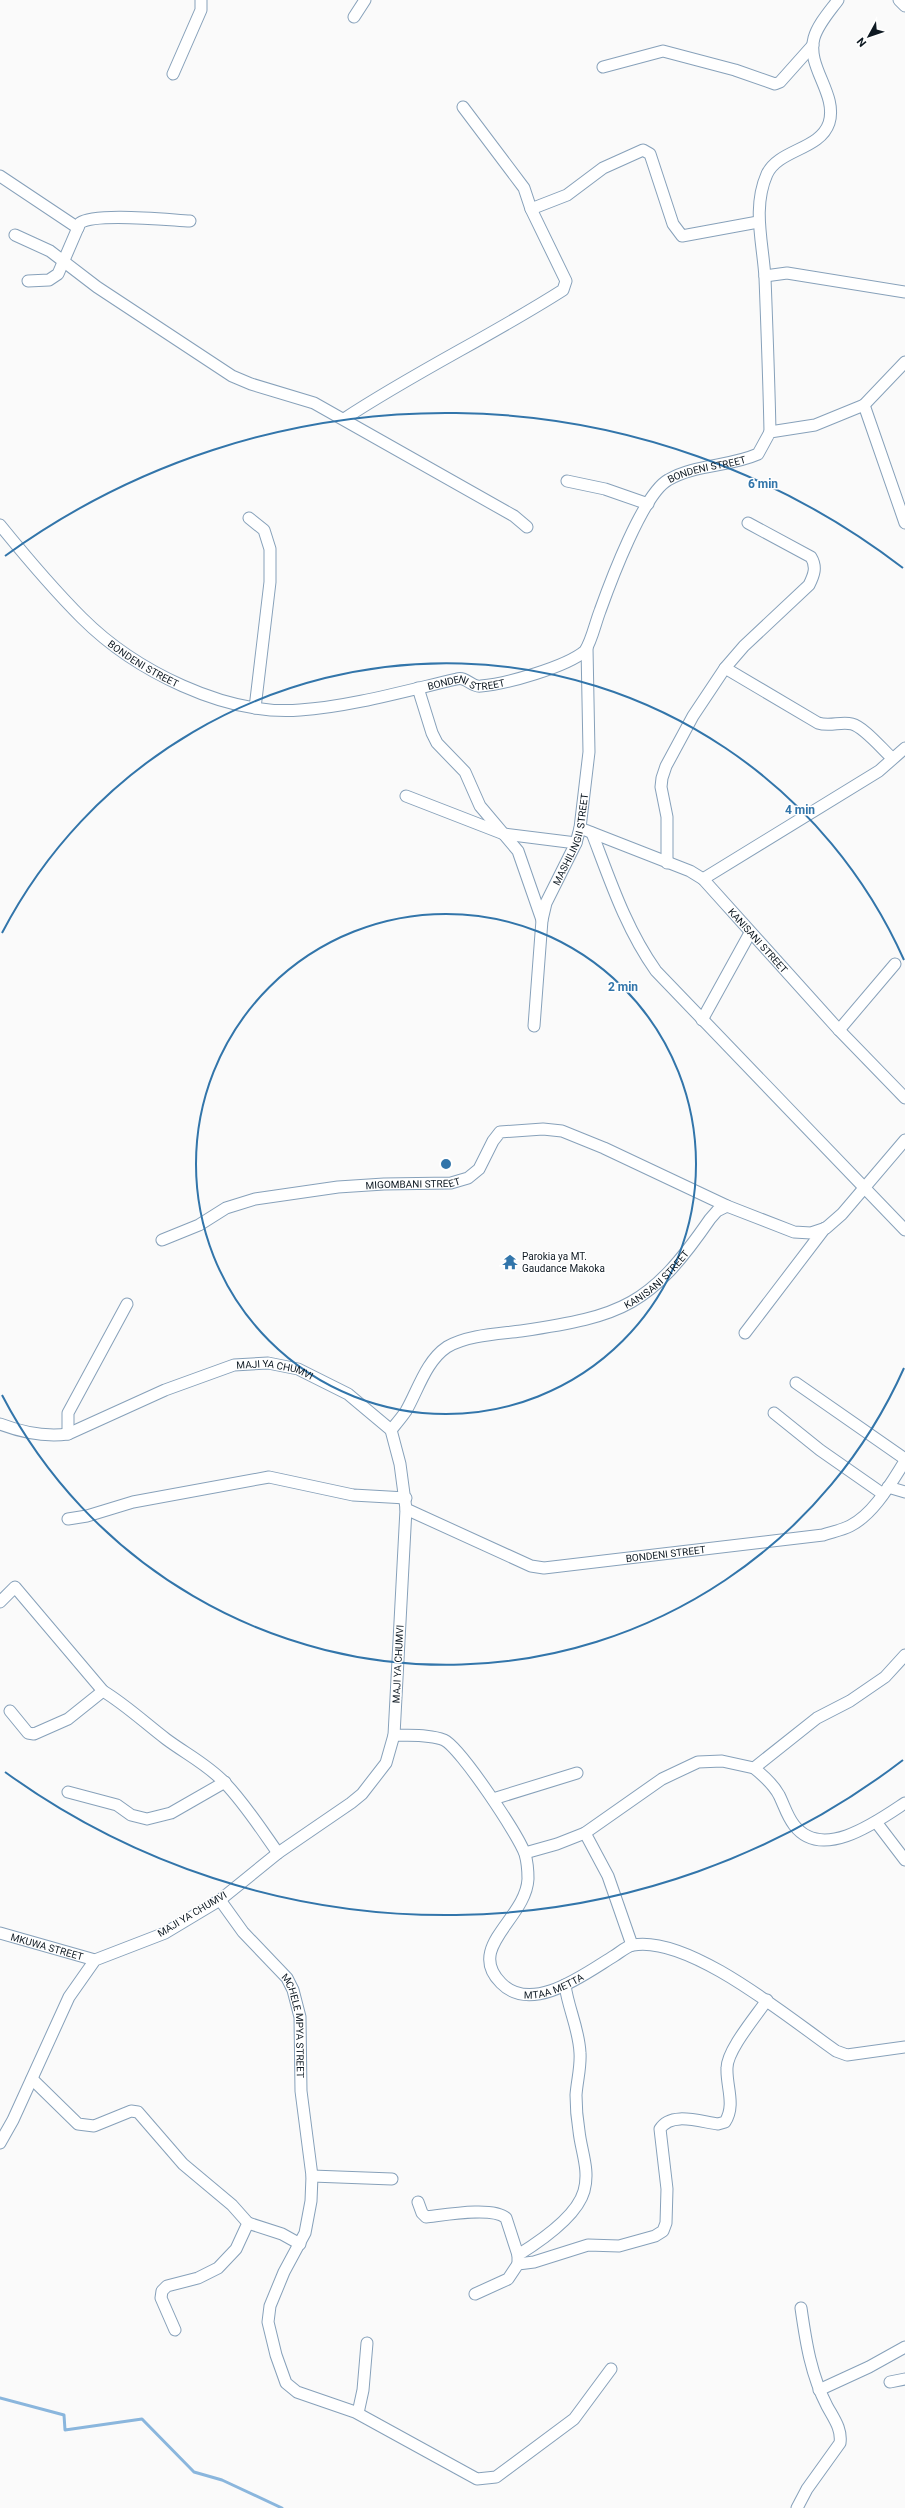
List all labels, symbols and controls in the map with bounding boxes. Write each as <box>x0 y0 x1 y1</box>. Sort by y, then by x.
north arrow <box>849 16 889 56</box>
text: N <box>854 35 869 49</box>
street label: BONDENI STREET <box>666 453 747 485</box>
text: 6 min <box>748 477 778 491</box>
street label: BONDENI STREET <box>106 638 181 689</box>
street label: BONDENI STREET <box>426 673 506 692</box>
street label: MASHILINGII STREET <box>550 793 590 887</box>
text: 4 min <box>785 803 815 817</box>
street label: KANISANI STREET <box>726 906 790 975</box>
text: 2 min <box>608 980 638 994</box>
centre of rings <box>439 1157 453 1171</box>
street label: MIGOMBANI STREET <box>365 1175 461 1191</box>
street label: KANISANI STREET <box>622 1248 691 1310</box>
place label: Parokia ya MT. Gaudance Makoka <box>522 1251 605 1274</box>
temple icon: Parokia ya MT. Gaudance Makoka <box>501 1253 519 1271</box>
street label: MAJI YA CHUMVI <box>236 1357 315 1381</box>
street label: BONDENI STREET <box>625 1543 706 1564</box>
street label: MAJI YA CHUMVI <box>390 1624 406 1704</box>
street label: MAJI YA CHUMVI <box>155 1889 229 1939</box>
street label: MKUWA STREET <box>10 1931 85 1962</box>
street label: MCHELE MPYA STREET <box>280 1971 306 2078</box>
street label: MTAA METTA <box>524 1971 586 2000</box>

